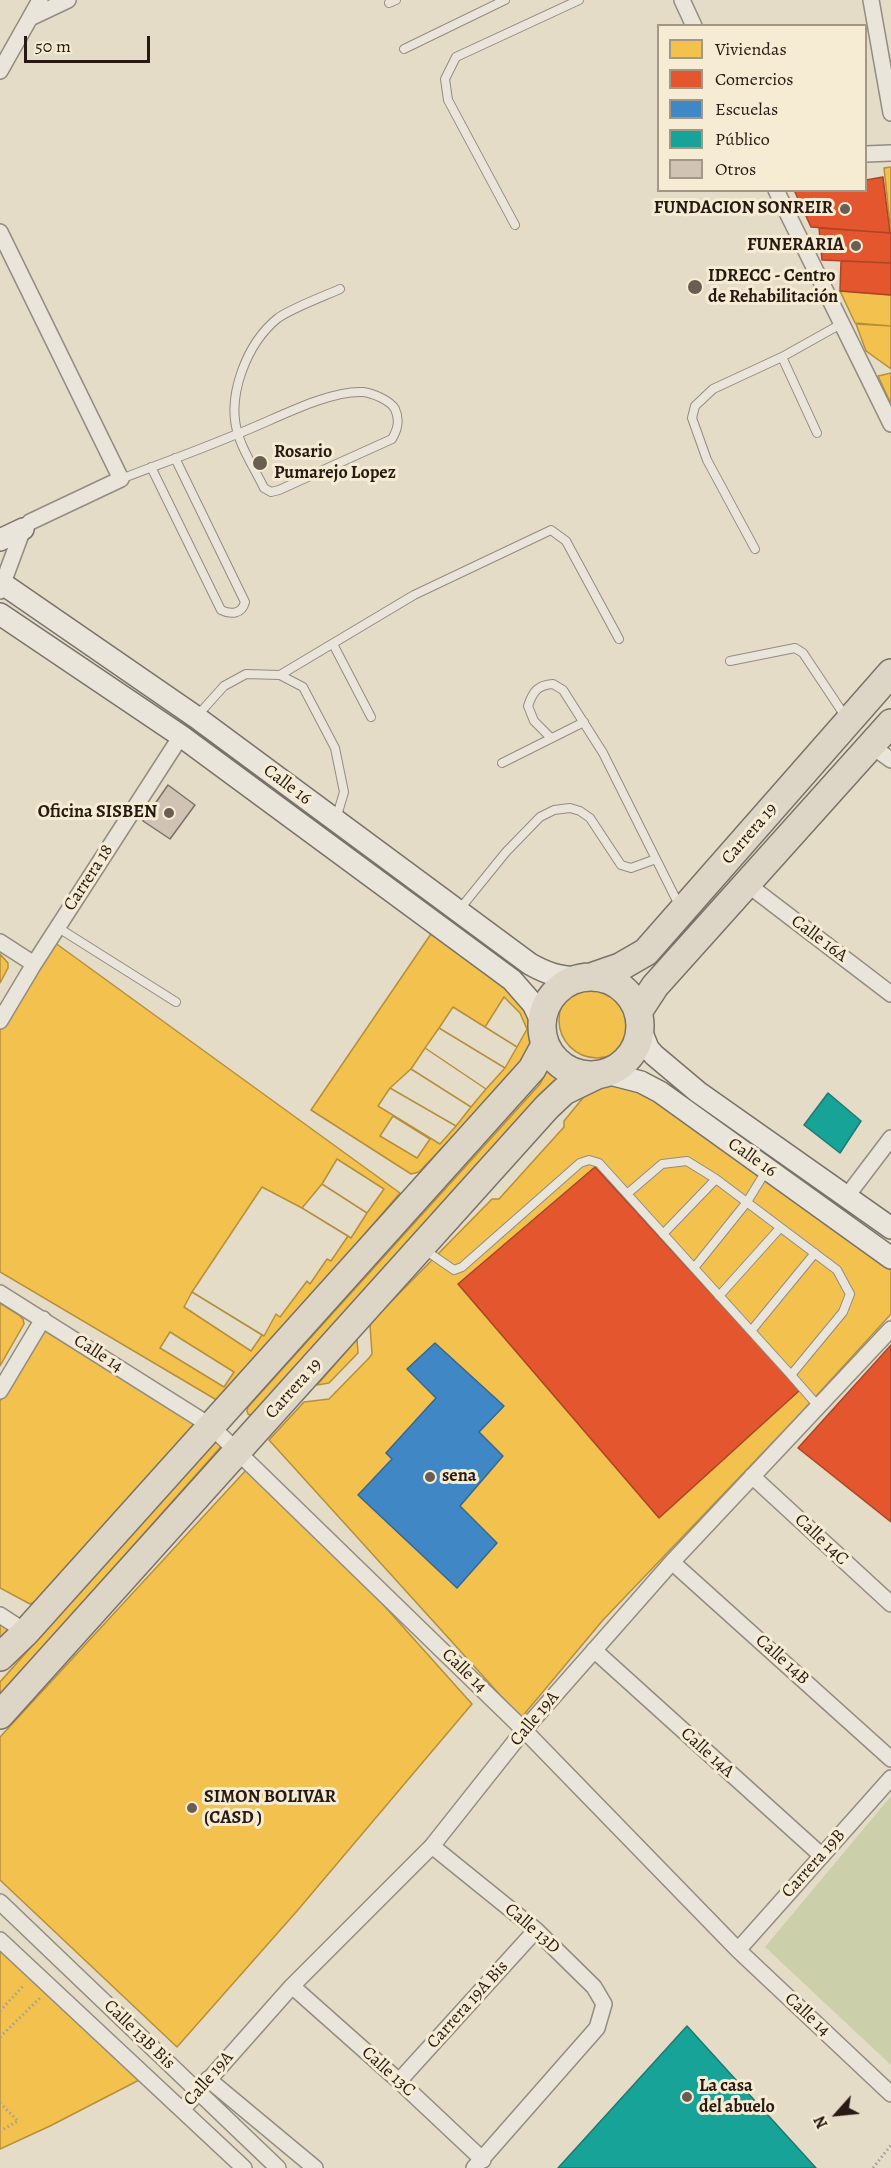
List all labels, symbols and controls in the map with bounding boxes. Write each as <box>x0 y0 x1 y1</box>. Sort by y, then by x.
scale bar <box>27 24 153 62</box>
legend <box>657 24 867 192</box>
text: 50 m <box>35 34 71 58</box>
text: Viviendas <box>715 37 787 61</box>
text: Comercios <box>715 67 794 91</box>
text: Escuelas <box>715 97 778 121</box>
text: Público <box>715 127 770 151</box>
text: Otros <box>715 157 756 181</box>
place label: FUNDACION SONREIR <box>654 198 833 220</box>
marker: FUNDACION SONREIR <box>838 202 852 216</box>
place label: FUNERARIA <box>747 235 844 257</box>
marker: FUNERARIA <box>849 239 863 253</box>
place label: IDRECC - Centro de Rehabilitación <box>708 266 838 308</box>
marker: IDRECC - Centro de Rehabilitación <box>686 278 704 296</box>
place label: Rosario Pumarejo Lopez <box>274 442 396 484</box>
marker: Rosario Pumarejo Lopez <box>251 454 269 472</box>
street label: Calle 16 <box>259 760 315 810</box>
street label: Carrera 19 <box>717 799 783 869</box>
place label: Oficina SISBEN <box>38 802 157 824</box>
marker: Oficina SISBEN <box>162 806 176 820</box>
street label: Carrera 18 <box>60 841 118 915</box>
street label: Calle 16A <box>787 911 851 967</box>
street label: Calle 16 <box>723 1134 781 1182</box>
street label: Calle 14 <box>69 1330 127 1378</box>
street label: Carrera 19 <box>261 1354 327 1424</box>
place label: sena <box>442 1466 476 1488</box>
marker: sena <box>423 1470 437 1484</box>
street label: Calle 14C <box>790 1510 852 1570</box>
street label: Calle 14B <box>751 1630 813 1690</box>
street label: Calle 14 <box>437 1644 491 1698</box>
street label: Calle 19A <box>506 1687 564 1751</box>
street label: Calle 14A <box>676 1723 738 1783</box>
place label: SIMON BOLIVAR (CASD ) <box>204 1787 336 1830</box>
marker: SIMON BOLIVAR (CASD ) <box>185 1801 199 1815</box>
street label: Carrera 19B <box>778 1825 850 1903</box>
street label: Calle 13D <box>500 1899 564 1959</box>
street label: Carrera 19A Bis <box>423 1956 513 2054</box>
street label: Calle 14 <box>780 1989 834 2041</box>
street label: Calle 13B Bis <box>99 1996 179 2074</box>
street label: Calle 13C <box>357 2042 419 2102</box>
street label: Calle 19A <box>180 2047 238 2111</box>
place label: La casa del abuelo <box>699 2076 775 2118</box>
north arrow <box>807 2084 867 2144</box>
marker: La casa del abuelo <box>680 2090 694 2104</box>
text: N <box>809 2112 833 2132</box>

